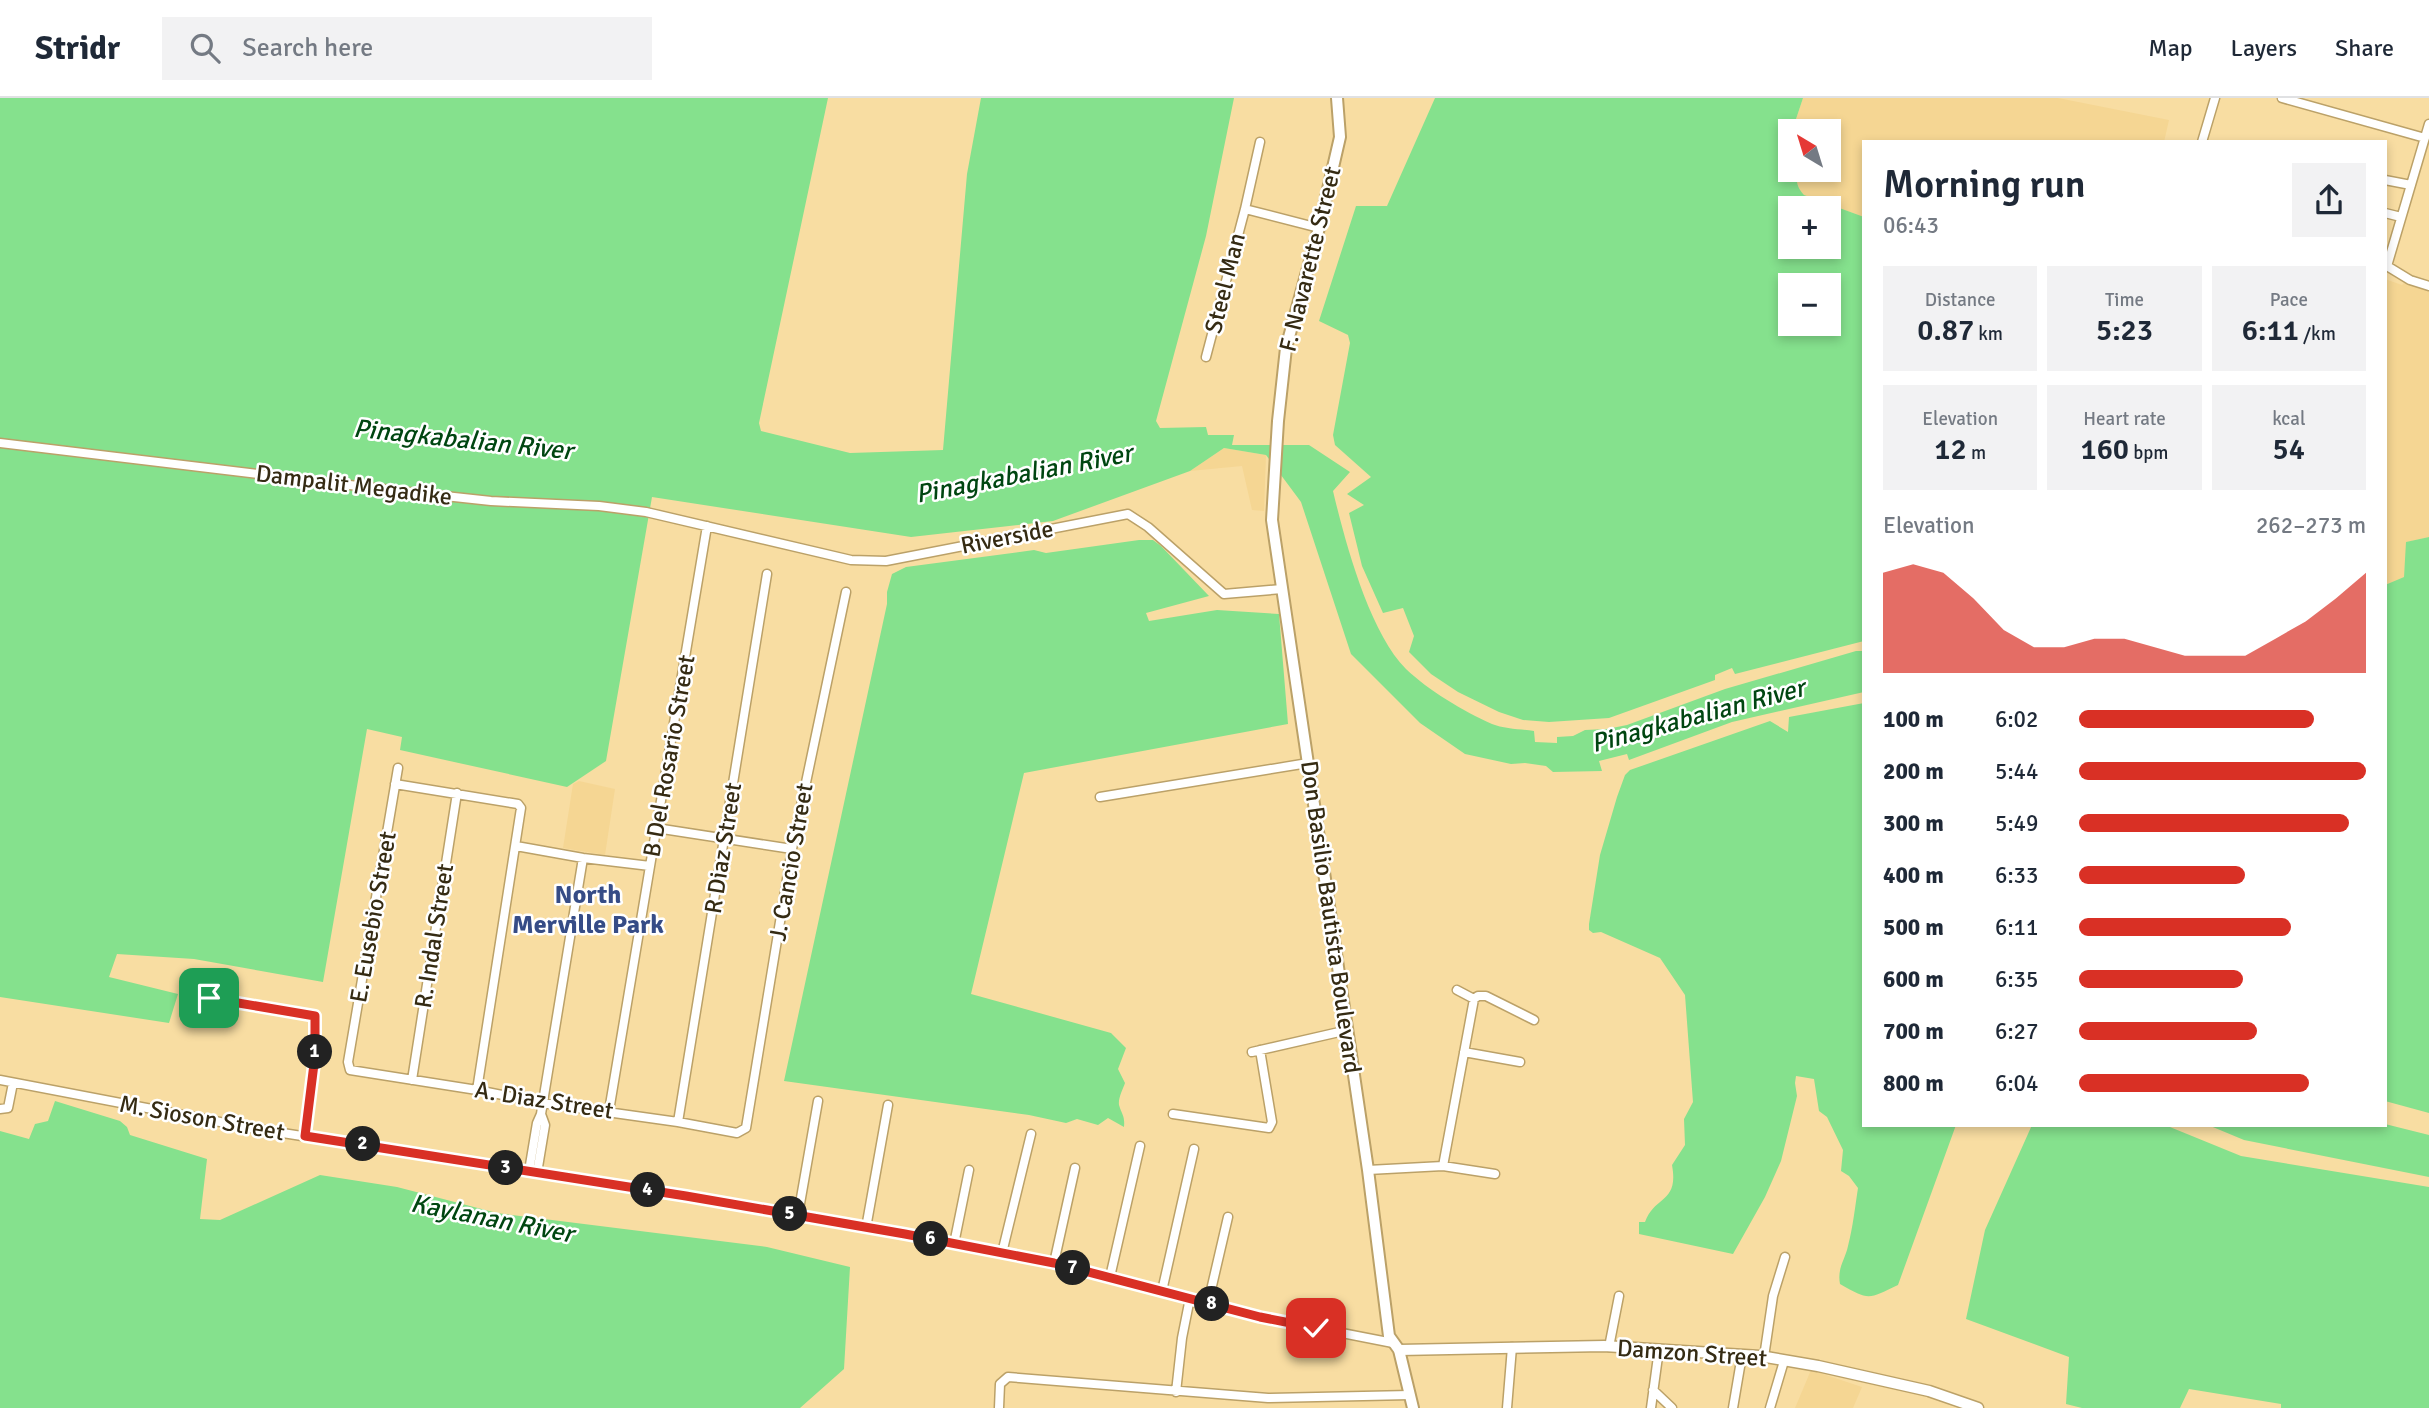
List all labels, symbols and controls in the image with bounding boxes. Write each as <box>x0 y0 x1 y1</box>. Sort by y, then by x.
search box <box>162 17 652 80</box>
text: Stridr <box>35 28 120 69</box>
icon: search <box>186 29 224 67</box>
text: Search here <box>242 32 373 64</box>
text: Map <box>2148 33 2193 63</box>
text: Layers <box>2231 33 2297 63</box>
text: Share <box>2335 33 2394 63</box>
north arrow <box>1778 119 1841 182</box>
map controls <box>1778 119 1841 336</box>
text: Morning run <box>1883 161 2086 208</box>
street label: F. Navarette Street <box>1272 163 1348 355</box>
button: share <box>2292 163 2366 237</box>
button: + <box>1778 196 1841 259</box>
text: 06:43 <box>1883 211 1939 240</box>
street label: Steel Man <box>1198 230 1252 336</box>
button: − <box>1778 273 1841 336</box>
text: Distance <box>1925 288 1996 312</box>
text: Time <box>2105 288 2144 312</box>
text: Pace <box>2270 288 2308 312</box>
text: 0.87 <box>1917 312 1974 349</box>
text: 5:23 <box>2096 312 2153 349</box>
text: 6:11 <box>2242 312 2299 349</box>
text: km <box>1974 322 2003 346</box>
text: /km <box>2299 322 2336 346</box>
text: Elevation <box>1922 407 1998 431</box>
text: Heart rate <box>2083 407 2166 431</box>
text: kcal <box>2272 407 2305 431</box>
water label: Pinagkabalian River <box>352 413 577 468</box>
text: 12 <box>1934 431 1967 468</box>
text: 160 <box>2080 431 2129 468</box>
text: 54 <box>2273 431 2305 468</box>
water label: Pinagkabalian River <box>913 437 1138 511</box>
text: m <box>1967 441 1986 465</box>
text: bpm <box>2129 441 2169 465</box>
street label: Dampalit Megadike <box>254 458 454 512</box>
text: Elevation <box>1883 511 1975 540</box>
text: 262–273 m <box>2256 511 2366 540</box>
street label: Riverside <box>958 513 1056 561</box>
street label: B Del Rosario Street <box>636 652 702 860</box>
water label: Pinagkabalian River <box>1588 671 1812 760</box>
text: 100 m <box>1883 705 1944 734</box>
text: 6:02 <box>1995 705 2038 734</box>
text: 200 m <box>1883 757 1944 786</box>
text: 5:44 <box>1995 757 2038 786</box>
street label: Don Basilio Bautista Boulevard <box>1294 759 1368 1075</box>
street label: R Diaz Street <box>698 780 748 916</box>
street label: J. Cancio Street <box>762 781 820 943</box>
text: 300 m <box>1883 809 1944 838</box>
text: 5:49 <box>1995 809 2038 838</box>
street label: E. Eusebio Street <box>343 829 403 1005</box>
text: 400 m <box>1883 861 1944 890</box>
text: 6:33 <box>1995 861 2038 890</box>
street label: R. Indal Street <box>408 862 460 1010</box>
district label: North Merville Park <box>512 879 664 941</box>
text: 500 m <box>1883 913 1944 942</box>
text: 6:11 <box>1995 913 2038 942</box>
text: 600 m <box>1883 965 1944 994</box>
text: 6:35 <box>1995 965 2038 994</box>
pin <box>179 968 239 1028</box>
icon: arrive <box>190 979 228 1017</box>
text: 700 m <box>1883 1017 1944 1046</box>
text: 6:27 <box>1995 1017 2038 1046</box>
pin: 1 <box>298 1034 332 1070</box>
text: 1 <box>309 1039 320 1063</box>
text: 800 m <box>1883 1069 1944 1098</box>
text: 6:04 <box>1995 1069 2038 1098</box>
street label: A. Diaz Street <box>473 1074 615 1126</box>
street label: M. Sioson Street <box>117 1089 287 1147</box>
pin: 2 <box>346 1126 380 1162</box>
text: 2 <box>357 1131 368 1155</box>
pin: 3 <box>489 1150 524 1186</box>
text: 3 <box>500 1155 511 1179</box>
pin: 4 <box>630 1172 666 1208</box>
text: 4 <box>642 1177 653 1201</box>
water label: Kaylanan River <box>408 1188 579 1251</box>
pin: 5 <box>772 1196 808 1232</box>
text: 5 <box>784 1201 795 1225</box>
pin: 6 <box>914 1222 948 1256</box>
text: 6 <box>925 1226 936 1250</box>
pin: 7 <box>1056 1250 1090 1286</box>
text: 7 <box>1067 1255 1078 1279</box>
pin: 8 <box>1194 1286 1230 1322</box>
text: 8 <box>1206 1291 1217 1315</box>
pin <box>1286 1298 1346 1358</box>
icon: check <box>1297 1309 1335 1347</box>
street label: Damzon Street <box>1616 1333 1768 1373</box>

